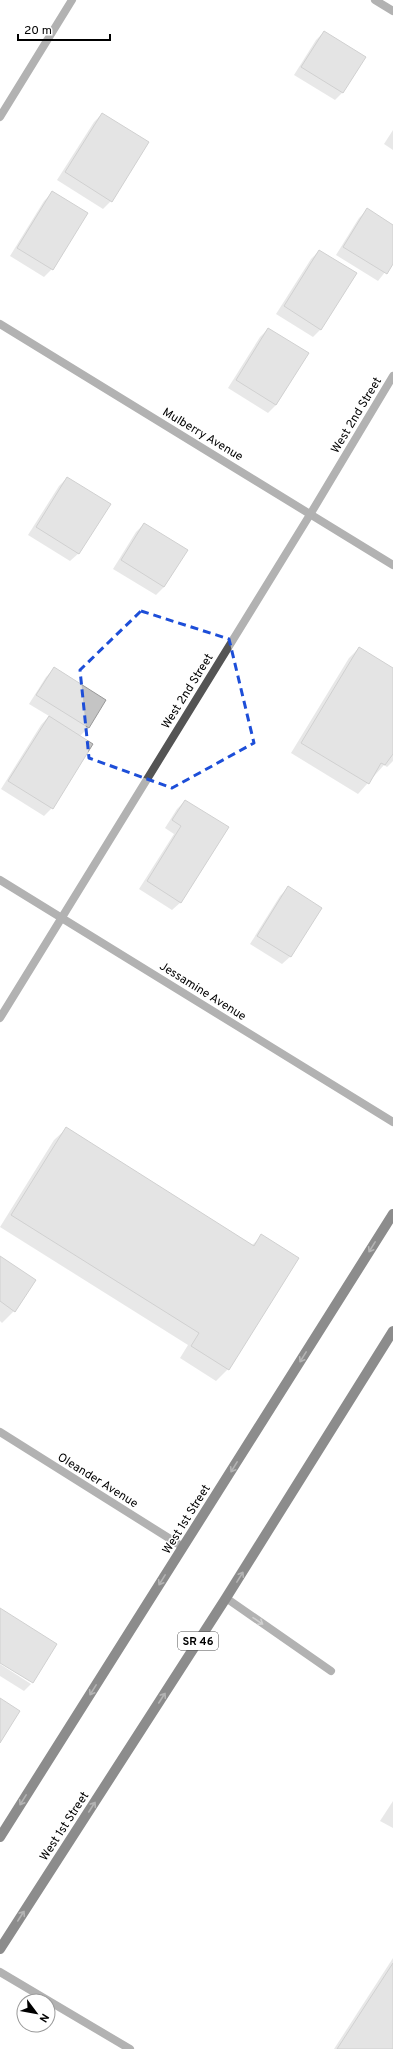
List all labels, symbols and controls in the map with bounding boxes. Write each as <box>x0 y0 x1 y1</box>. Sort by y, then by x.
scale bar <box>18 16 110 42</box>
text: 20 m <box>24 23 52 39</box>
street label: West 2nd Street <box>328 375 386 456</box>
street label: Mulberry Avenue <box>159 405 246 465</box>
street label: West 2nd Street <box>158 651 217 732</box>
street label: Jessamine Avenue <box>156 959 249 1025</box>
one-way arrow <box>368 1241 376 1252</box>
one-way arrow <box>299 1351 307 1362</box>
street label: Oleander Avenue <box>54 1450 141 1512</box>
one-way arrow <box>229 1461 237 1473</box>
street label: West 1st Street <box>159 1482 215 1557</box>
one-way arrow <box>235 1571 244 1582</box>
one-way arrow <box>158 1574 166 1586</box>
one-way arrow <box>252 1617 264 1625</box>
road number: SR 46 <box>178 1632 218 1650</box>
one-way arrow <box>89 1684 97 1695</box>
one-way arrow <box>158 1693 166 1704</box>
street label: West 1st Street <box>37 1789 93 1864</box>
one-way arrow <box>19 1794 27 1806</box>
one-way arrow <box>88 1801 96 1813</box>
one-way arrow <box>17 1911 25 1922</box>
north arrow <box>16 1993 56 2033</box>
text: N <box>36 2011 52 2025</box>

